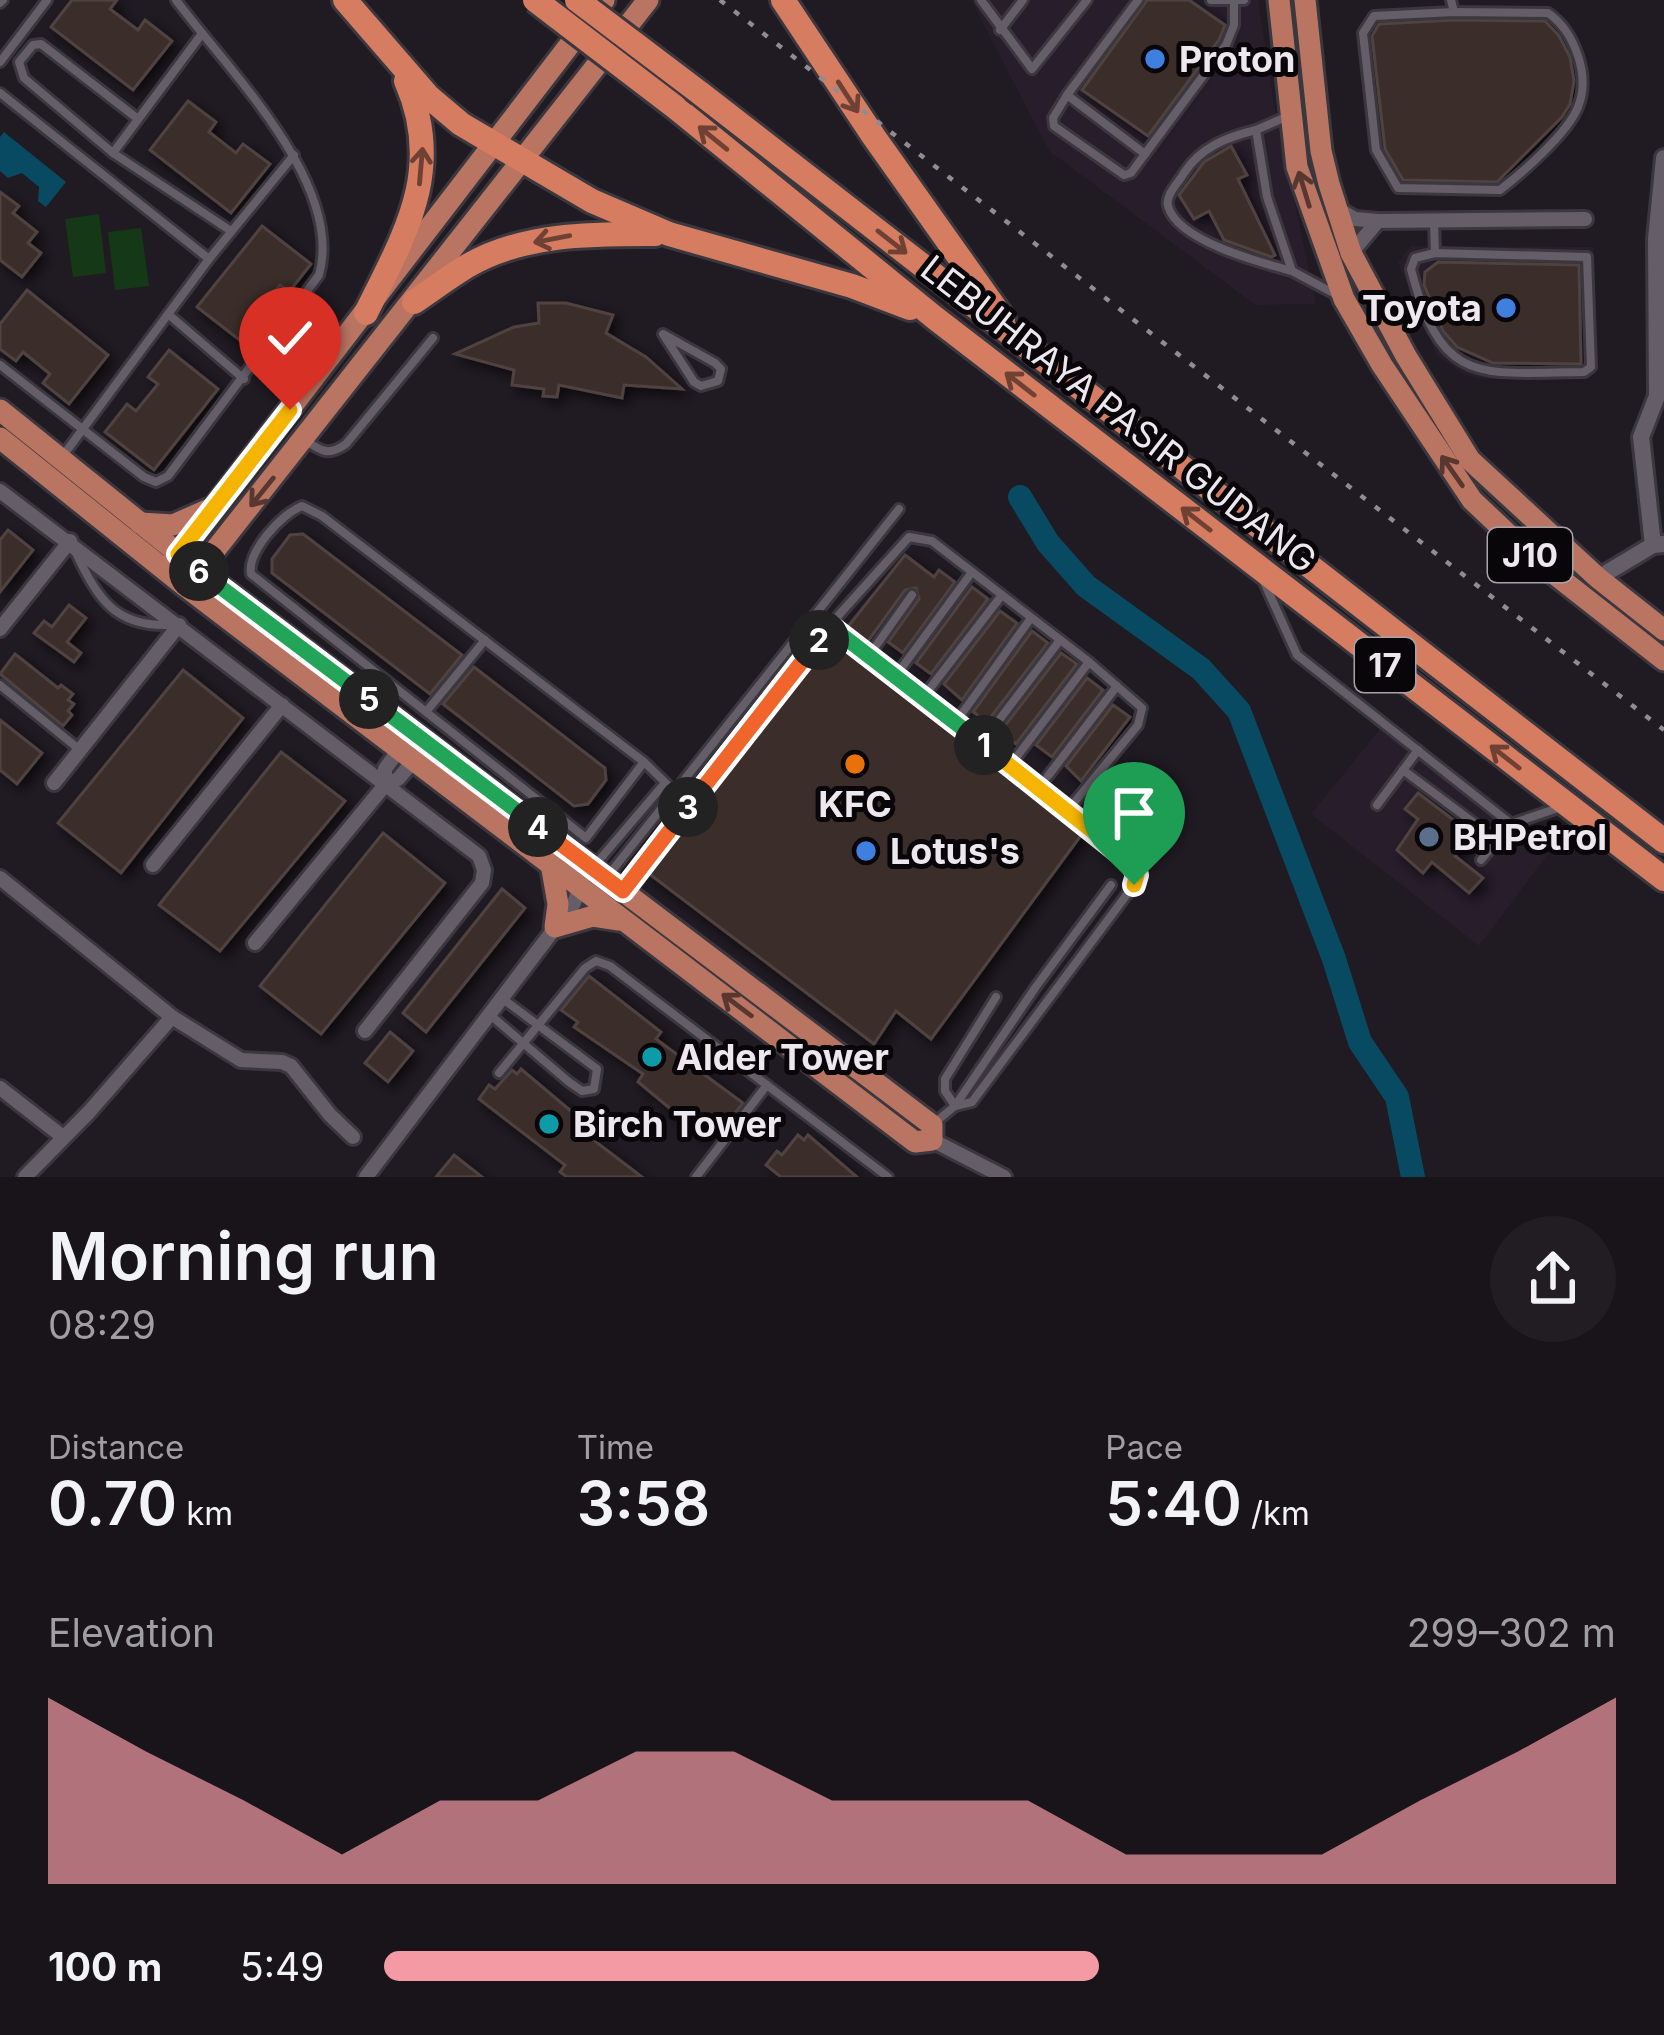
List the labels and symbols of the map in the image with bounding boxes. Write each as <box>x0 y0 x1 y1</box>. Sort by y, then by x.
place label: Proton <box>1179 37 1296 81</box>
marker: Proton <box>1142 46 1168 72</box>
one-way arrow <box>835 80 860 114</box>
one-way arrow <box>698 126 730 152</box>
one-way arrow <box>410 147 433 186</box>
one-way arrow <box>1292 171 1314 209</box>
one-way arrow <box>875 228 907 255</box>
one-way arrow <box>534 229 573 251</box>
street label: LEBUHRAYA PASIR GUDANG <box>913 246 1325 582</box>
place label: Toyota <box>1362 286 1482 330</box>
pin <box>239 287 341 410</box>
marker: Toyota <box>1493 295 1519 321</box>
one-way arrow <box>1005 371 1037 398</box>
one-way arrow <box>1440 455 1465 489</box>
one-way arrow <box>249 475 276 507</box>
one-way arrow <box>1180 506 1212 533</box>
road number: J10 <box>1488 528 1572 582</box>
pin: 6 <box>169 541 229 601</box>
pin: 2 <box>789 610 849 670</box>
road number: 17 <box>1355 638 1415 692</box>
pin: 5 <box>339 669 399 729</box>
pin: 1 <box>954 715 1014 775</box>
one-way arrow <box>1489 744 1521 770</box>
marker: KFC <box>842 751 868 777</box>
pin <box>1083 762 1185 885</box>
pin: 3 <box>658 777 718 837</box>
place label: KFC <box>818 782 892 826</box>
pin: 4 <box>508 797 568 857</box>
place label: BHPetrol <box>1453 815 1607 859</box>
marker: BHPetrol <box>1416 824 1442 850</box>
place label: Lotus's <box>890 829 1020 873</box>
marker: Lotus's <box>853 838 879 864</box>
one-way arrow <box>721 992 753 1019</box>
place label: Alder Tower <box>676 1035 889 1079</box>
marker: Alder Tower <box>639 1044 665 1070</box>
place label: Birch Tower <box>573 1102 782 1146</box>
marker: Birch Tower <box>536 1111 562 1137</box>

